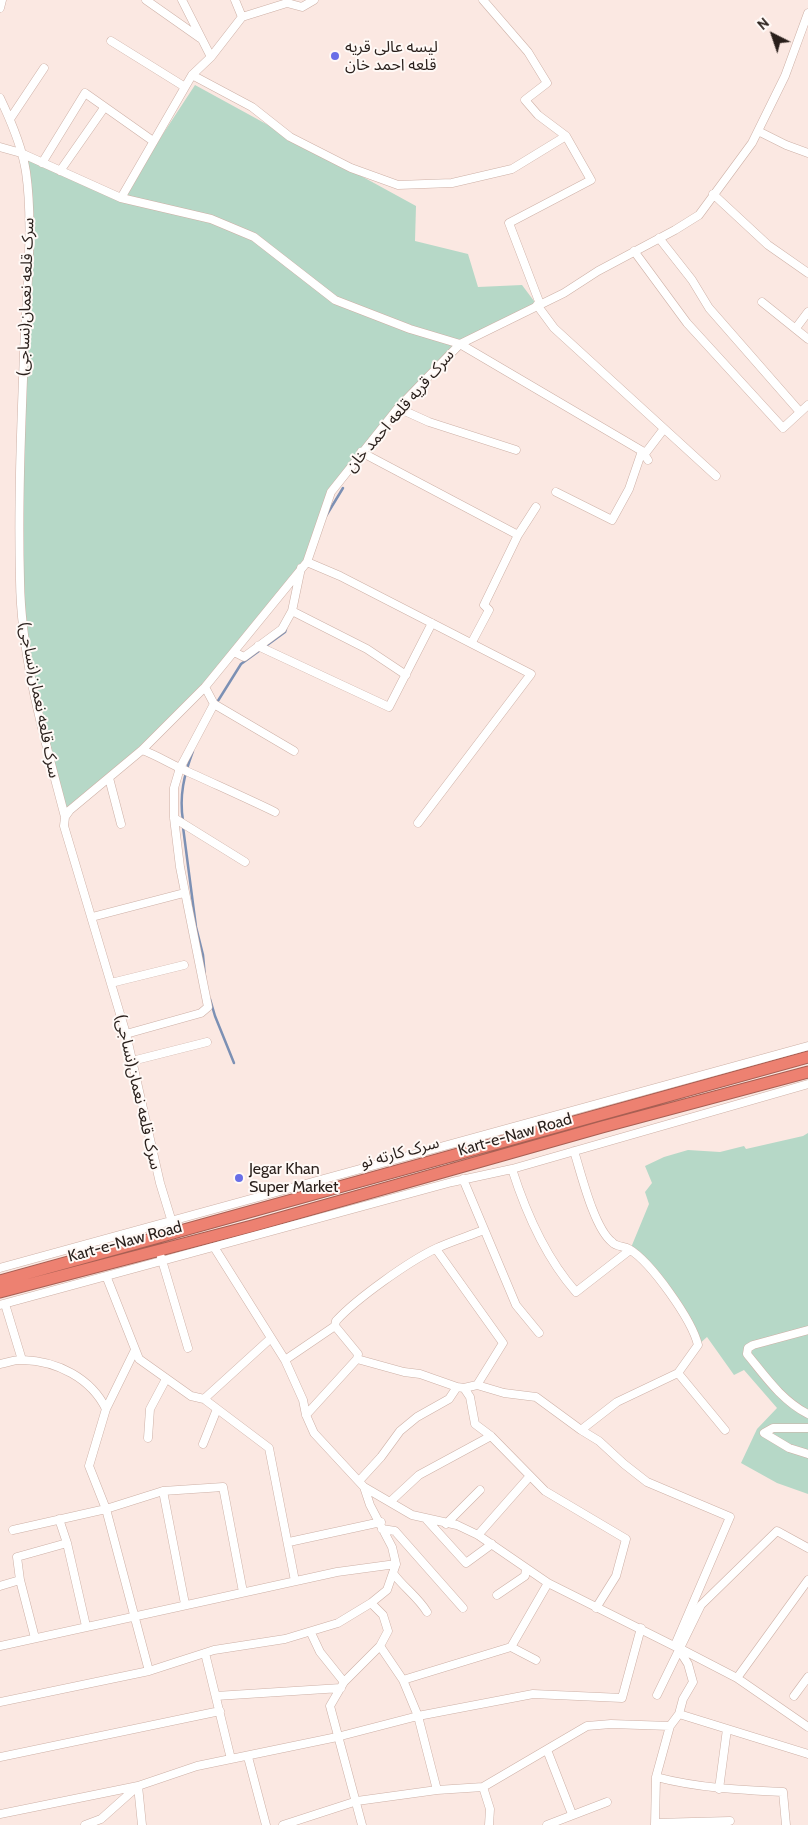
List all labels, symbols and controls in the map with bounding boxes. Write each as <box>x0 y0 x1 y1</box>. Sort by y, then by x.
north arrow <box>748 10 798 60</box>
text: N <box>754 14 773 34</box>
place label: لیسه عالی قریه قلعه احمد خان <box>345 37 438 75</box>
marker: لیسه عالی قریه قلعه احمد خان <box>329 50 341 62</box>
street label: سرک قلعه نعمان(نساجی) <box>14 217 38 377</box>
street label: سرک قریه قلعه احمد خان <box>341 346 459 476</box>
street label: سرک قلعه نعمان(نساجی) <box>14 620 64 780</box>
street label: سرک قلعه نعمان(نساجی) <box>111 1012 165 1172</box>
street label: Kart-e-Naw Road <box>456 1110 574 1160</box>
street label: سرک کارته نو <box>359 1133 441 1173</box>
place label: Jegar Khan Super Market <box>249 1159 338 1197</box>
marker: Jegar Khan Super Market <box>233 1172 245 1184</box>
street label: Kart-e-Naw Road <box>66 1218 184 1266</box>

